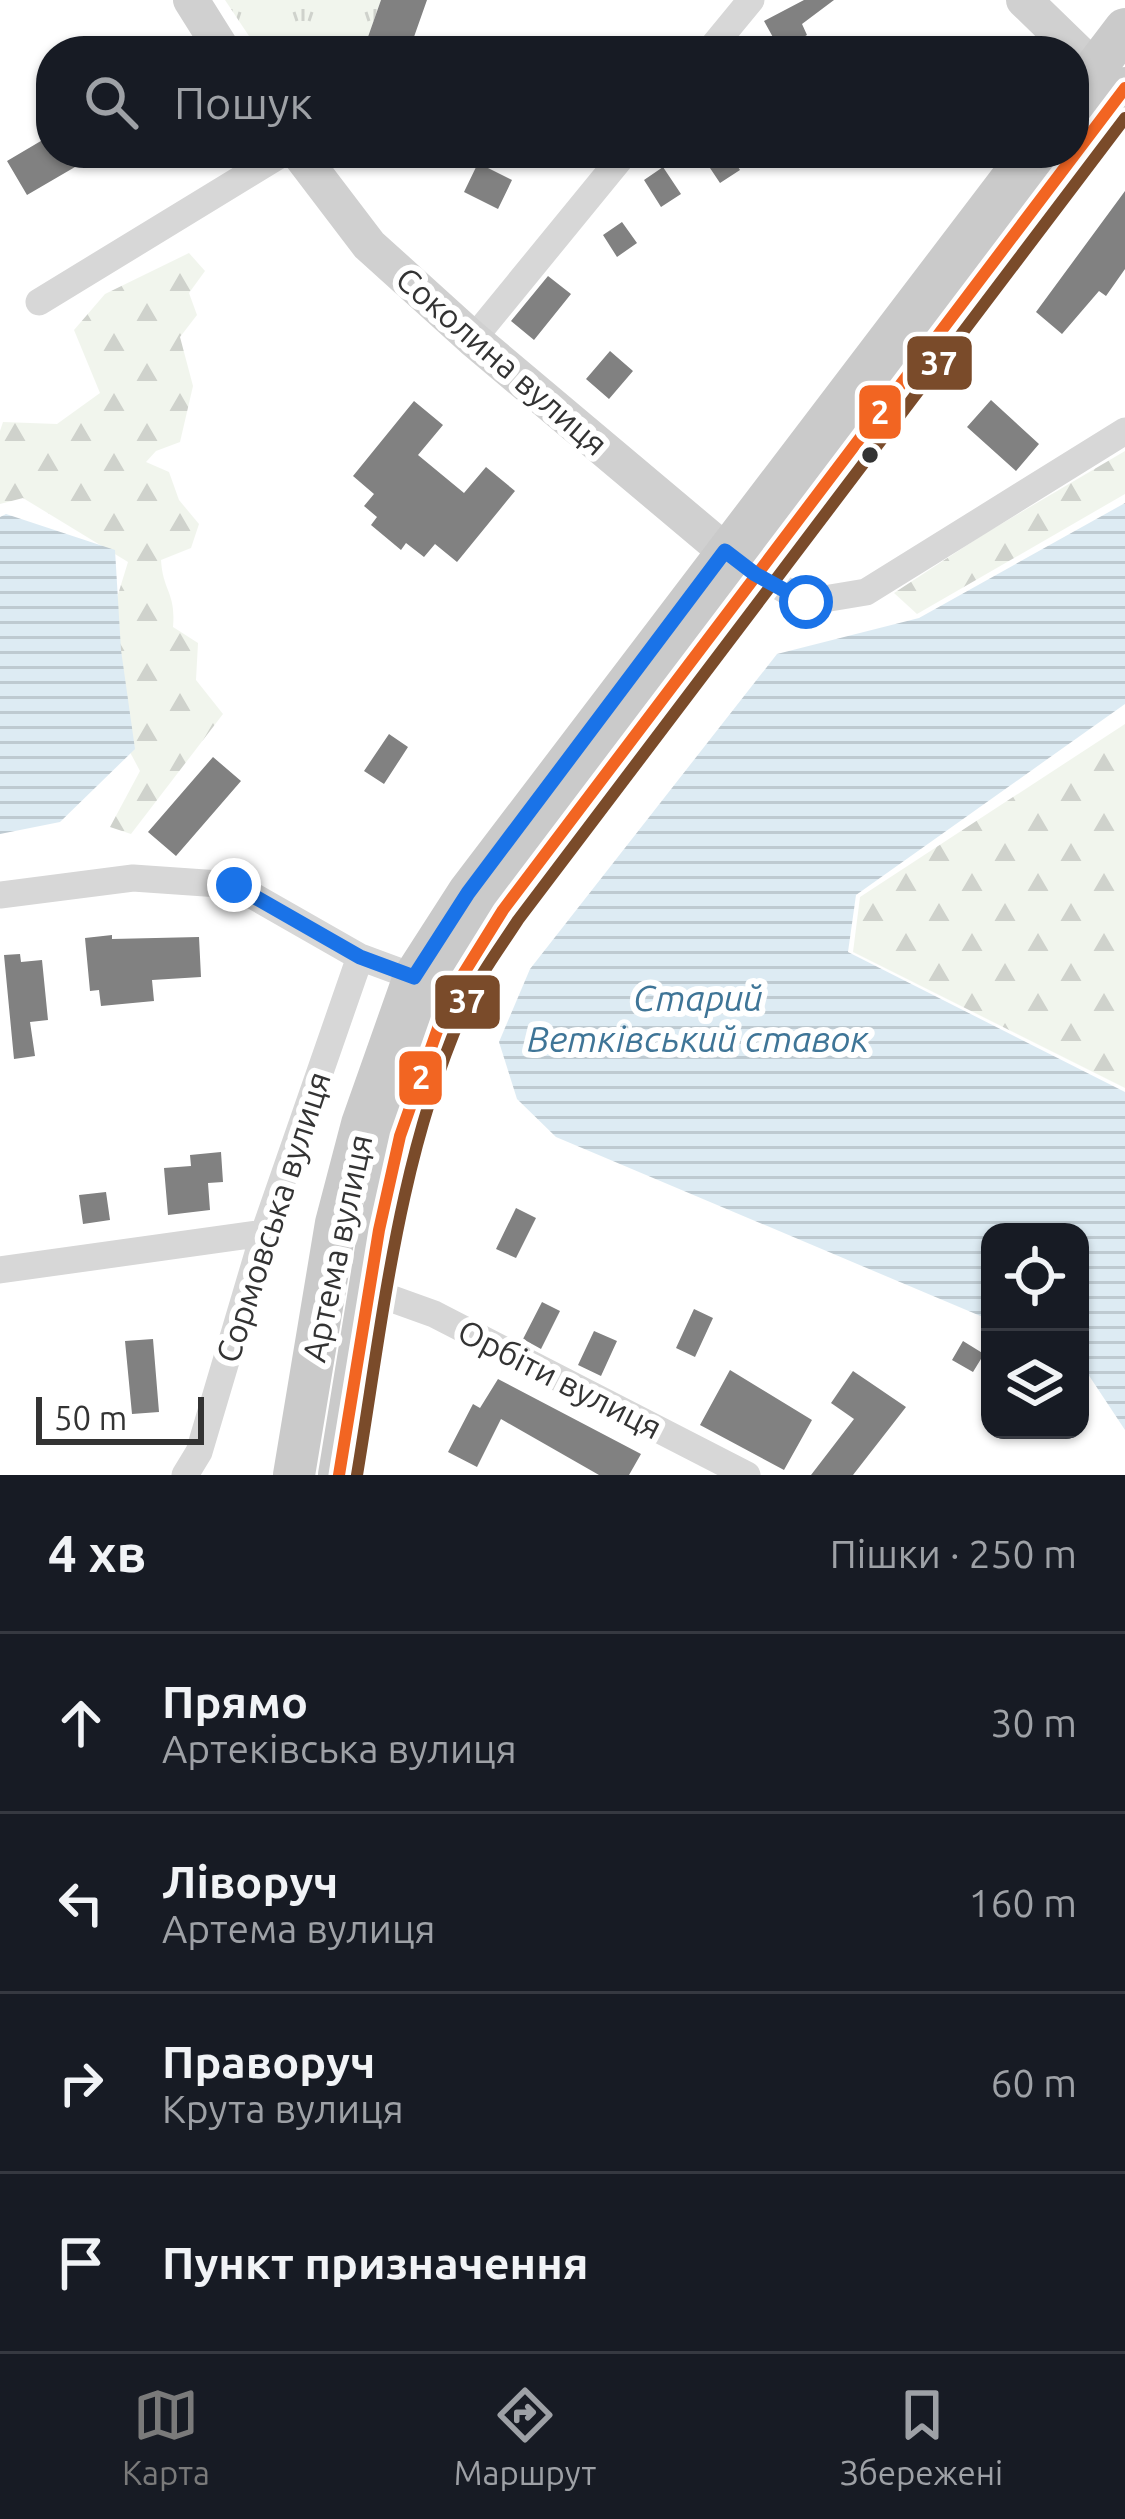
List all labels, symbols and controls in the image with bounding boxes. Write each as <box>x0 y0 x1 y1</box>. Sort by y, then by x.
search box <box>36 36 1089 168</box>
icon: search <box>78 69 144 135</box>
text: Пошук <box>174 77 313 128</box>
street label: Соколина вулиця <box>389 259 615 462</box>
line badge: 37 <box>905 334 974 392</box>
text: 37 <box>920 344 958 381</box>
line badge: 2 <box>857 383 903 441</box>
text: 2 <box>871 393 889 430</box>
unlabelled marker <box>859 444 881 466</box>
route start <box>779 575 833 629</box>
route end <box>207 858 261 912</box>
line badge: 37 <box>433 973 502 1031</box>
water label: Старий Ветківський ставок <box>527 977 869 1059</box>
text: 37 <box>448 982 486 1019</box>
line badge: 2 <box>397 1049 444 1107</box>
text: 2 <box>412 1058 430 1095</box>
street label: Сормовська вулиця <box>208 1067 337 1367</box>
street label: Артема вулиця <box>294 1131 379 1365</box>
map controls <box>981 1223 1089 1439</box>
button: locate <box>981 1223 1089 1331</box>
street label: Орбіти вулиця <box>452 1311 668 1446</box>
button: layers <box>981 1331 1089 1439</box>
scale bar <box>36 1391 204 1444</box>
text: 50 m <box>54 1399 127 1436</box>
text: 4 хв <box>48 1524 146 1582</box>
text: Пішки · 250 m <box>830 1532 1077 1575</box>
text: Прямо <box>162 1676 308 1727</box>
icon: ahead <box>48 1690 114 1756</box>
text: 30 m <box>990 1701 1077 1744</box>
text: Артеківська вулиця <box>162 1727 517 1770</box>
text: Ліворуч <box>162 1856 338 1907</box>
icon: left <box>48 1870 114 1936</box>
text: 160 m <box>968 1881 1077 1924</box>
text: Артема вулиця <box>162 1907 436 1950</box>
text: Праворуч <box>162 2036 375 2087</box>
icon: right <box>48 2050 114 2116</box>
text: 60 m <box>990 2061 1077 2104</box>
text: Крута вулиця <box>162 2087 404 2130</box>
icon: arrive <box>48 2230 114 2296</box>
text: Пункт призначення <box>162 2237 589 2288</box>
tab: Карта <box>122 2382 210 2491</box>
tab: Маршрут <box>454 2382 596 2491</box>
tab: Збережені <box>840 2382 1003 2491</box>

